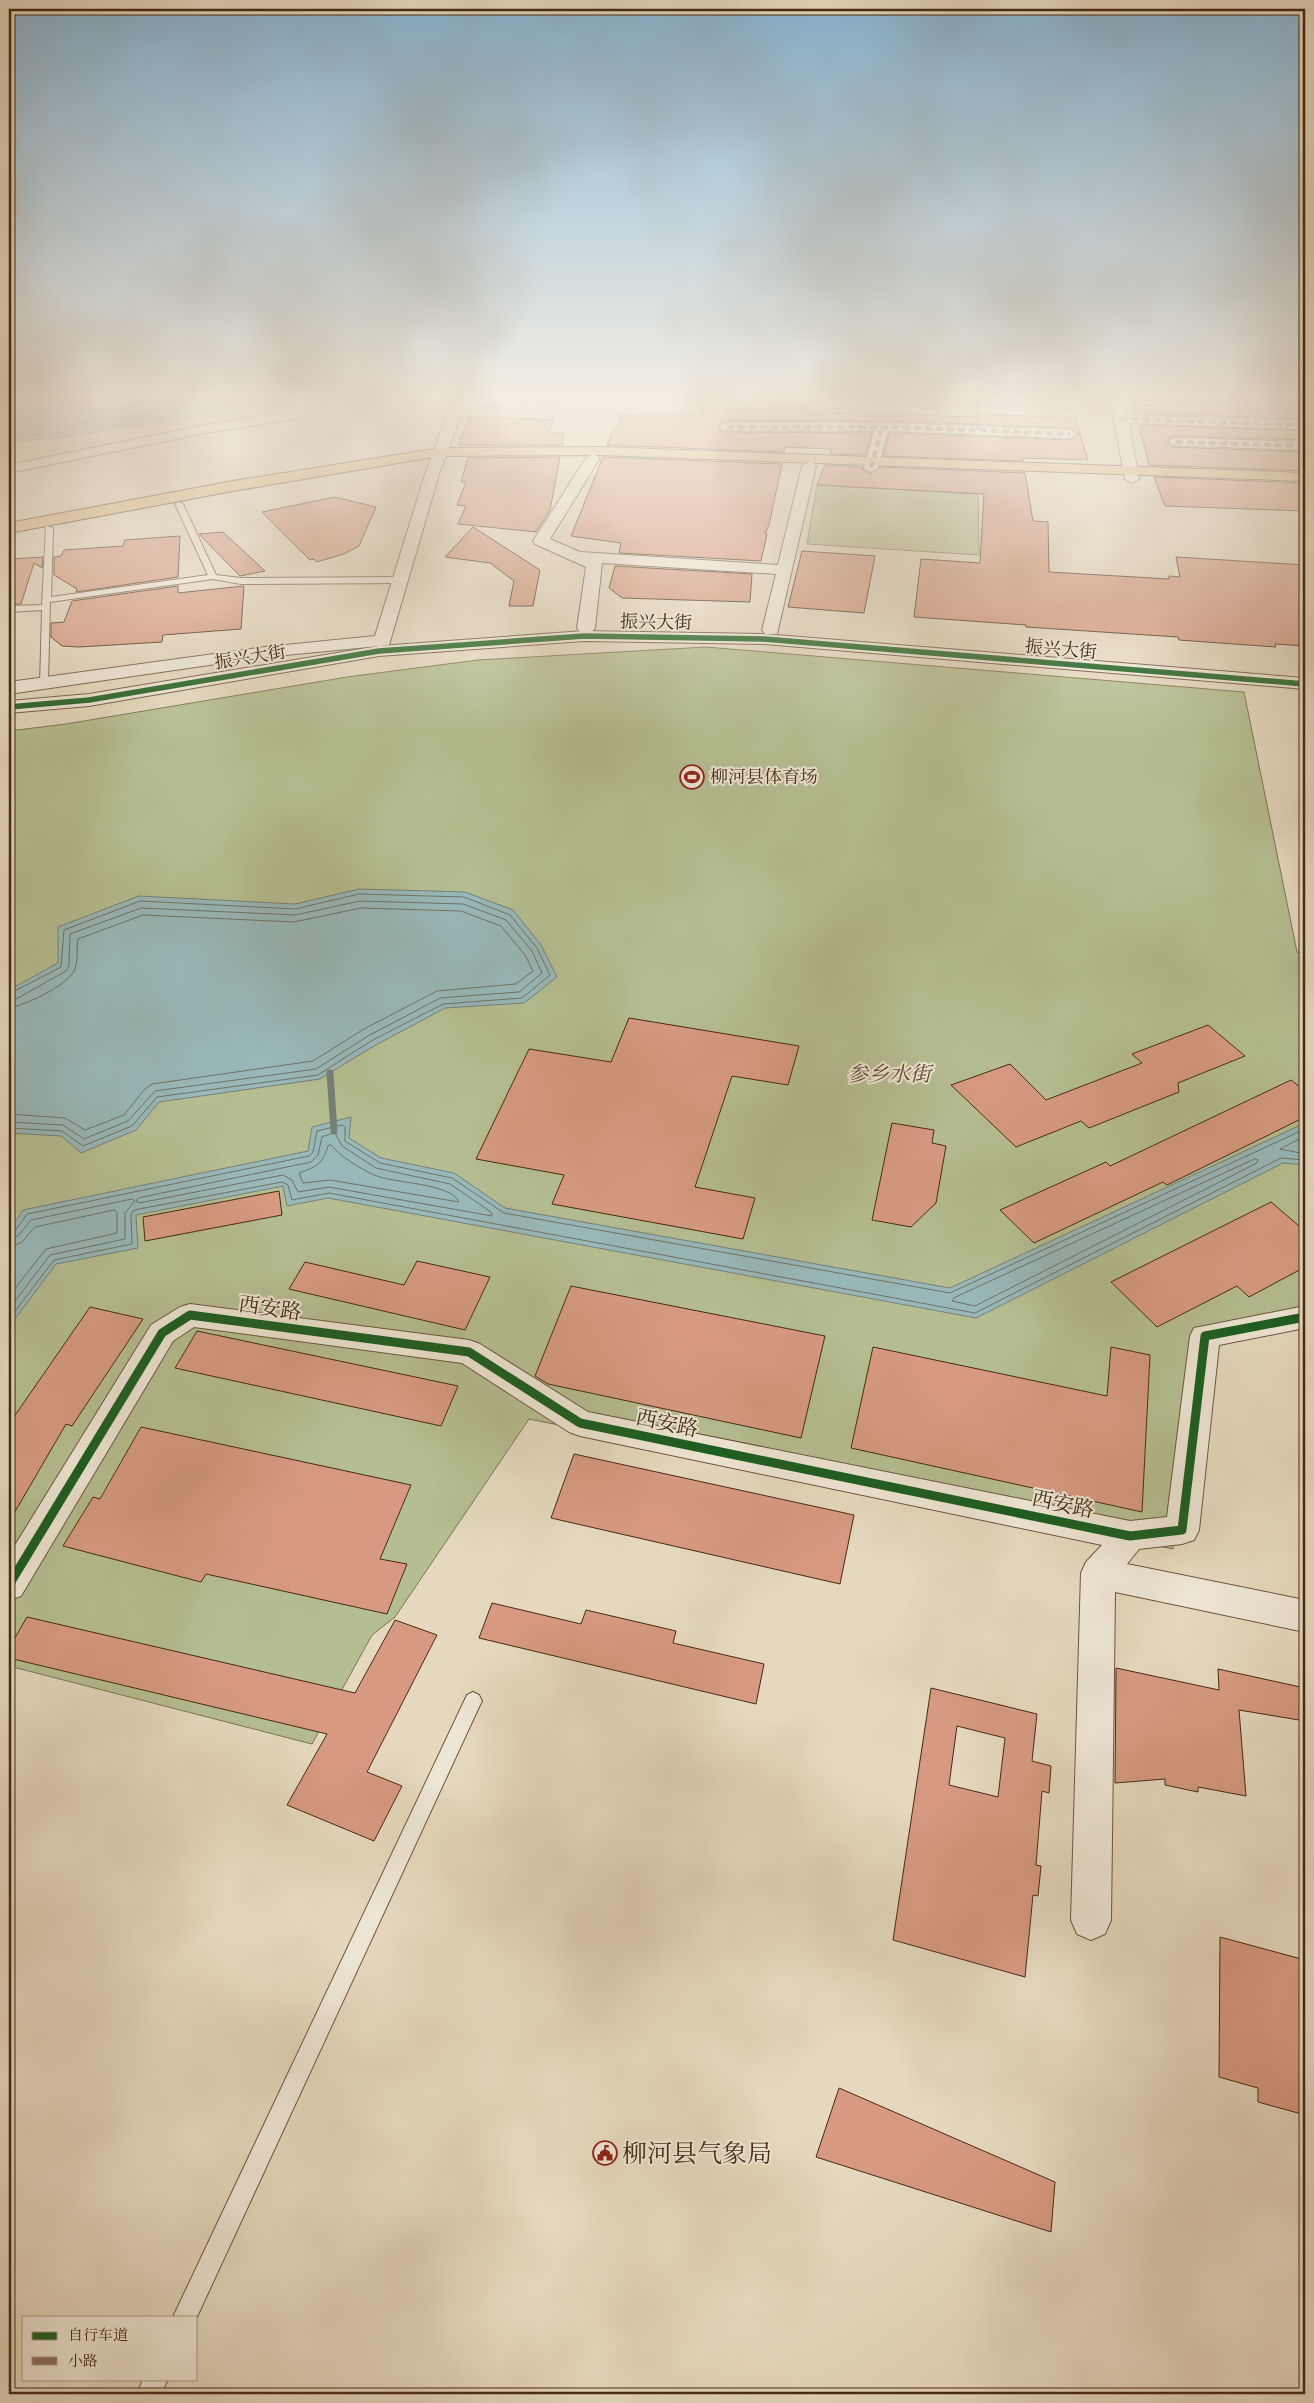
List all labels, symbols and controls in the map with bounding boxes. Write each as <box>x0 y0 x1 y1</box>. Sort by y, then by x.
street label: 振兴大街 <box>620 609 692 636</box>
street label: 振兴大街 <box>1024 634 1098 665</box>
street label: 振兴大街 <box>213 640 288 675</box>
sports icon: 柳河县体育场 <box>679 764 705 790</box>
place label: 柳河县体育场 <box>710 765 818 790</box>
park label: 参乡水街 <box>847 1060 934 1089</box>
street label: 西安路 <box>237 1290 303 1327</box>
street label: 西安路 <box>633 1403 701 1444</box>
street label: 西安路 <box>1029 1484 1097 1525</box>
place label: 柳河县气象局 <box>622 2137 772 2171</box>
public building icon: 柳河县气象局 <box>592 2140 618 2166</box>
legend <box>22 2316 198 2380</box>
text: 自行车道 <box>68 2325 128 2345</box>
text: 小路 <box>68 2351 98 2371</box>

